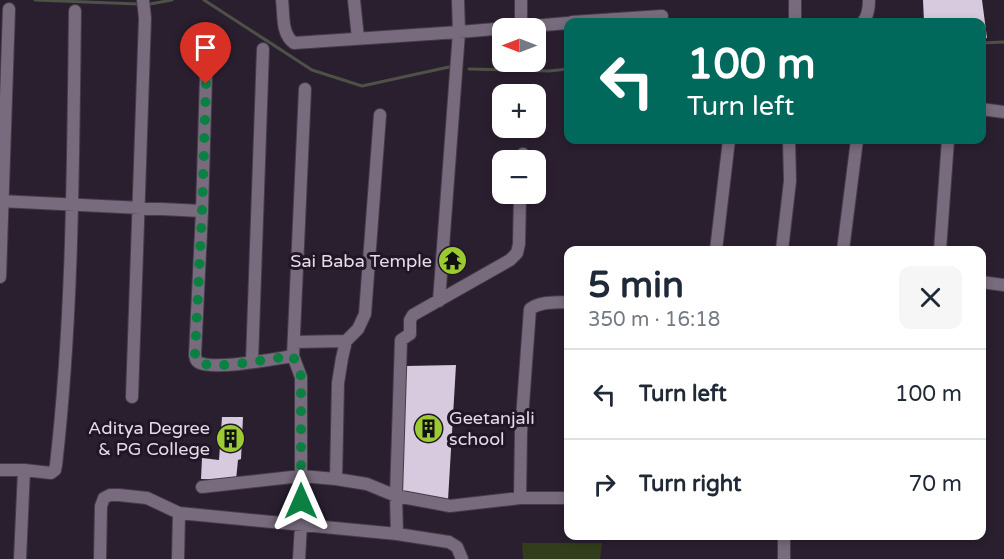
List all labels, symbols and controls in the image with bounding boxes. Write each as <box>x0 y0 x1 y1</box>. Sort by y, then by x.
north arrow <box>492 18 546 72</box>
map controls <box>492 18 546 204</box>
pin <box>180 22 231 84</box>
icon: arrive <box>189 31 222 64</box>
text: 100 m <box>687 39 816 90</box>
icon: left <box>588 42 666 120</box>
button: + <box>492 84 546 138</box>
text: Turn left <box>687 90 794 123</box>
button: − <box>492 150 546 204</box>
temple icon: Sai Baba Temple <box>437 245 469 277</box>
place label: Sai Baba Temple <box>290 250 432 272</box>
text: 5 min <box>588 264 684 307</box>
button: close <box>899 266 962 329</box>
text: 350 m · 16:18 <box>588 308 720 332</box>
icon: left <box>588 378 621 411</box>
text: Turn left <box>639 381 727 407</box>
text: 100 m <box>895 381 962 407</box>
place label: Geetanjali school <box>449 407 535 450</box>
building icon: Geetanjali school <box>412 412 444 444</box>
place label: Aditya Degree & PG College <box>88 417 210 460</box>
building icon: Aditya Degree & PG College <box>215 422 247 454</box>
icon: right <box>588 468 621 501</box>
position arrow <box>269 469 333 533</box>
text: Turn right <box>639 471 741 497</box>
text: 70 m <box>908 471 962 497</box>

